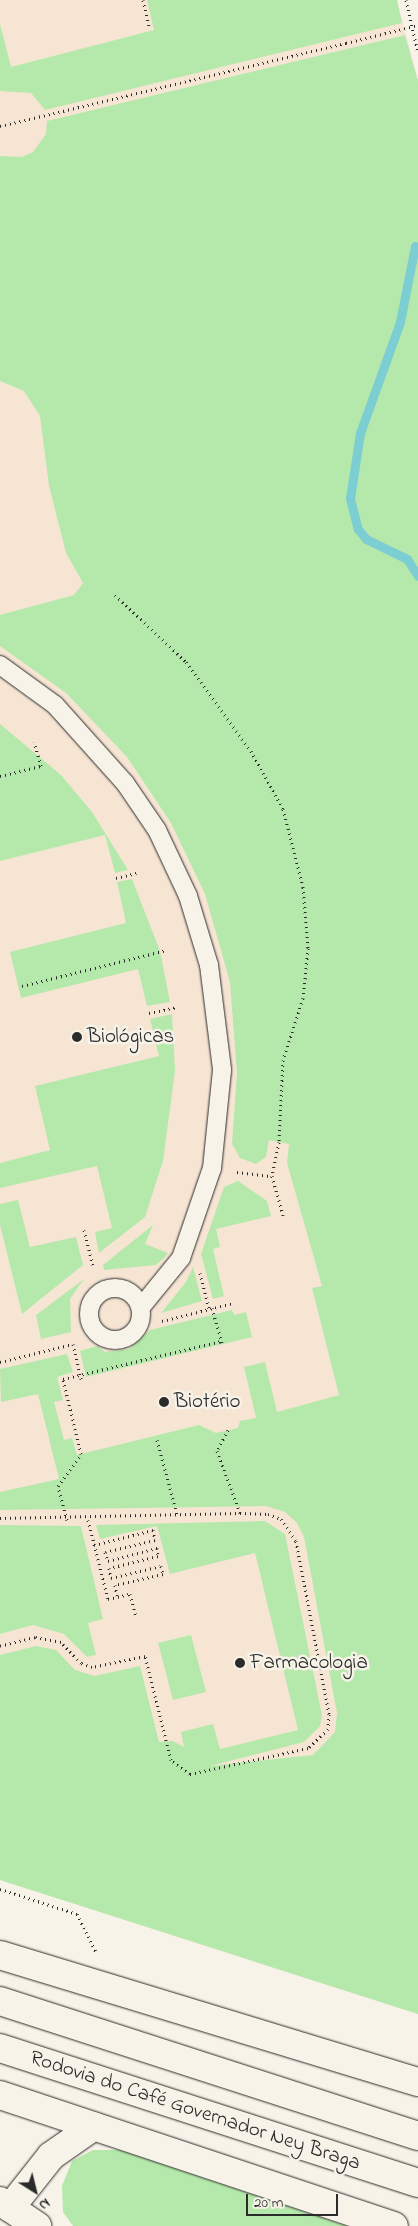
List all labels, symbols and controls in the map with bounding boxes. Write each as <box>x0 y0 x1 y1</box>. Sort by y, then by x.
place label: Biológicas <box>87 1024 174 1050</box>
marker: Biológicas <box>71 1031 83 1043</box>
place label: Biotério <box>174 1389 241 1415</box>
marker: Biotério <box>158 1396 170 1408</box>
place label: Farmacologia <box>250 1650 368 1676</box>
marker: Farmacologia <box>234 1657 246 1669</box>
street label: Rodovia do Café Governador Ney Braga <box>27 2046 363 2176</box>
north arrow <box>10 2166 60 2216</box>
scale bar <box>248 2184 340 2216</box>
text: N <box>34 2192 54 2215</box>
text: 20 m <box>254 2192 283 2214</box>

